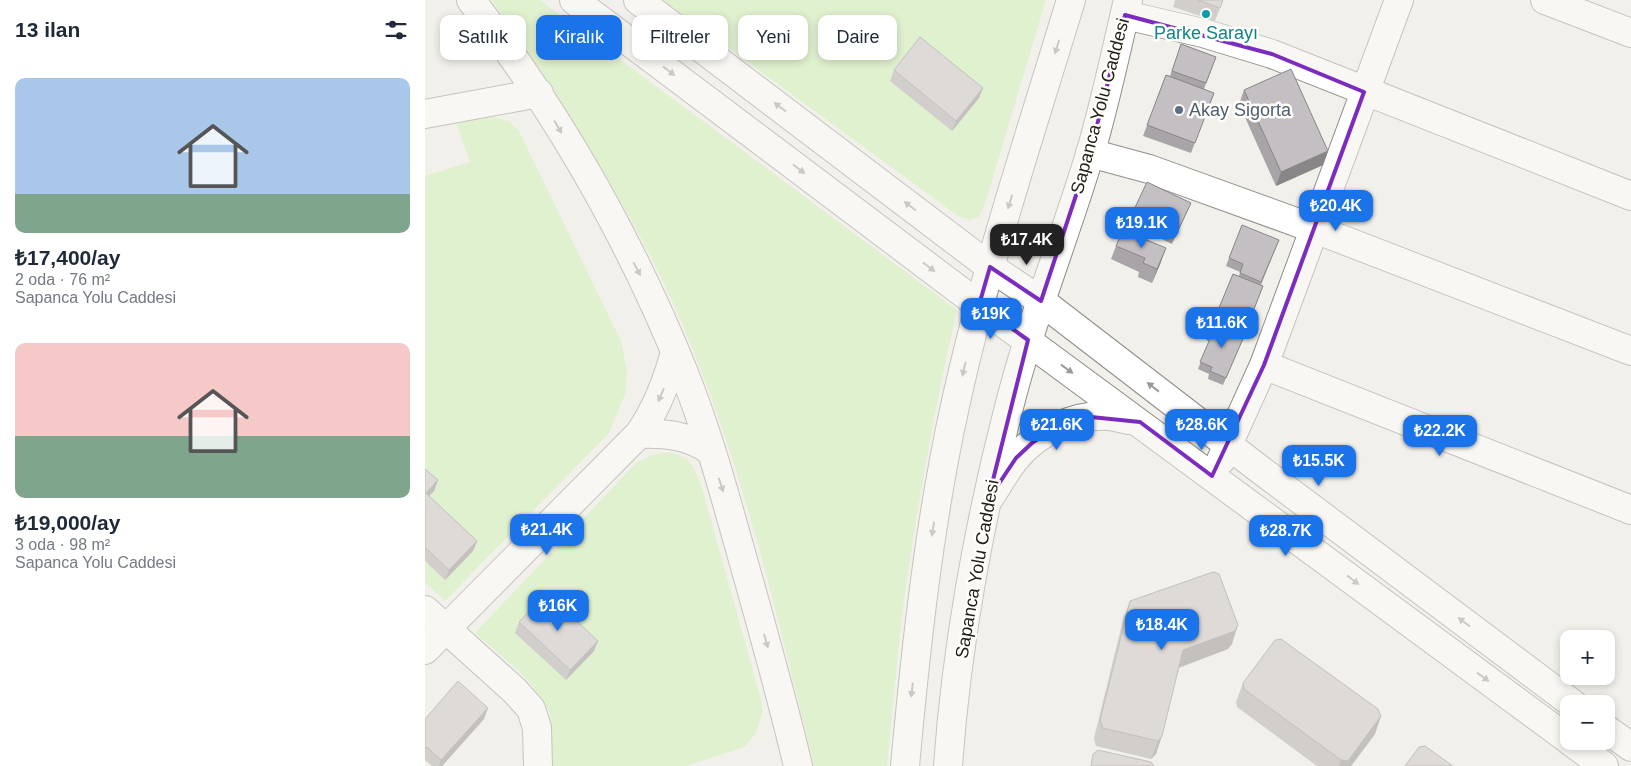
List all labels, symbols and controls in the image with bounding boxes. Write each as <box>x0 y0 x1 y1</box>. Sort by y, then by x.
marker: Parke Sarayı <box>1200 8 1212 20</box>
chip: Satılık <box>440 15 526 60</box>
chip: Kiralık <box>536 15 622 60</box>
chip: Filtreler <box>632 15 728 60</box>
chip: Yeni <box>738 15 808 60</box>
chip: Daire <box>818 15 897 60</box>
icon: filters <box>382 16 410 44</box>
street label: Sapanca Yolu Caddesi <box>1067 16 1133 196</box>
text: 13 ilan <box>15 18 80 41</box>
place label: Parke Sarayı <box>1154 23 1258 43</box>
one-way arrow <box>1053 39 1061 54</box>
one-way arrow <box>662 66 675 77</box>
place label: Akay Sigorta <box>1189 100 1292 120</box>
one-way arrow <box>774 102 787 113</box>
marker: Akay Sigorta <box>1173 104 1185 116</box>
icon: home <box>168 111 258 201</box>
one-way arrow <box>554 119 562 134</box>
one-way arrow <box>792 164 806 174</box>
pin: ₺20.4K <box>1295 190 1377 232</box>
one-way arrow <box>1005 195 1013 210</box>
text: ₺20.4K <box>1310 197 1362 214</box>
one-way arrow <box>903 200 916 211</box>
pin: ₺19.1K <box>1101 206 1183 249</box>
text: ₺19.1K <box>1116 214 1168 231</box>
pin: ₺17.4K <box>986 224 1068 266</box>
text: ₺17.4K <box>1001 231 1053 248</box>
text: ₺17,400/ay <box>15 246 120 269</box>
one-way arrow <box>922 261 935 272</box>
one-way arrow <box>633 262 641 276</box>
text: 2 oda · 76 m² <box>15 271 110 288</box>
text: Sapanca Yolu Caddesi <box>15 289 176 306</box>
pin: ₺19K <box>961 298 1021 340</box>
text: ₺19K <box>972 305 1010 322</box>
pin: ₺11.6K <box>1181 306 1263 349</box>
text: ₺11.6K <box>1197 314 1247 331</box>
one-way arrow <box>960 362 968 377</box>
one-way arrow <box>1060 364 1074 374</box>
icon: home <box>168 376 258 466</box>
one-way arrow <box>1147 381 1160 392</box>
one-way arrow <box>657 388 665 402</box>
pin: ₺21.6K <box>1016 408 1098 451</box>
pin: ₺28.6K <box>1161 408 1243 451</box>
pin: ₺22.2K <box>1399 414 1481 457</box>
text: ₺21.6K <box>1031 416 1083 433</box>
text: ₺28.6K <box>1176 416 1228 433</box>
text: ₺22.2K <box>1414 422 1466 439</box>
pin: ₺15.5K <box>1278 444 1360 487</box>
text: ₺15.5K <box>1293 452 1345 469</box>
one-way arrow <box>718 478 726 493</box>
street label: Sapanca Yolu Caddesi <box>951 478 1003 660</box>
text: ₺19,000/ay <box>15 511 120 534</box>
pin: ₺21.4K <box>506 514 588 556</box>
pin: ₺28.7K <box>1245 514 1327 557</box>
text: ₺21.4K <box>521 521 573 538</box>
one-way arrow <box>929 521 937 537</box>
text: ₺28.7K <box>1260 522 1312 539</box>
text: 3 oda · 98 m² <box>15 536 110 553</box>
text: Sapanca Yolu Caddesi <box>15 554 176 571</box>
one-way arrow <box>1346 575 1360 585</box>
pin: ₺16K <box>528 590 588 632</box>
text: ₺16K <box>539 597 577 614</box>
pin: ₺18.4K <box>1121 608 1203 651</box>
text: ₺18.4K <box>1136 616 1188 633</box>
one-way arrow <box>1457 617 1471 627</box>
map controls <box>1560 630 1615 750</box>
button: + <box>1560 630 1615 685</box>
one-way arrow <box>762 634 770 649</box>
one-way arrow <box>1476 672 1490 682</box>
one-way arrow <box>908 682 916 698</box>
button: − <box>1560 695 1615 750</box>

